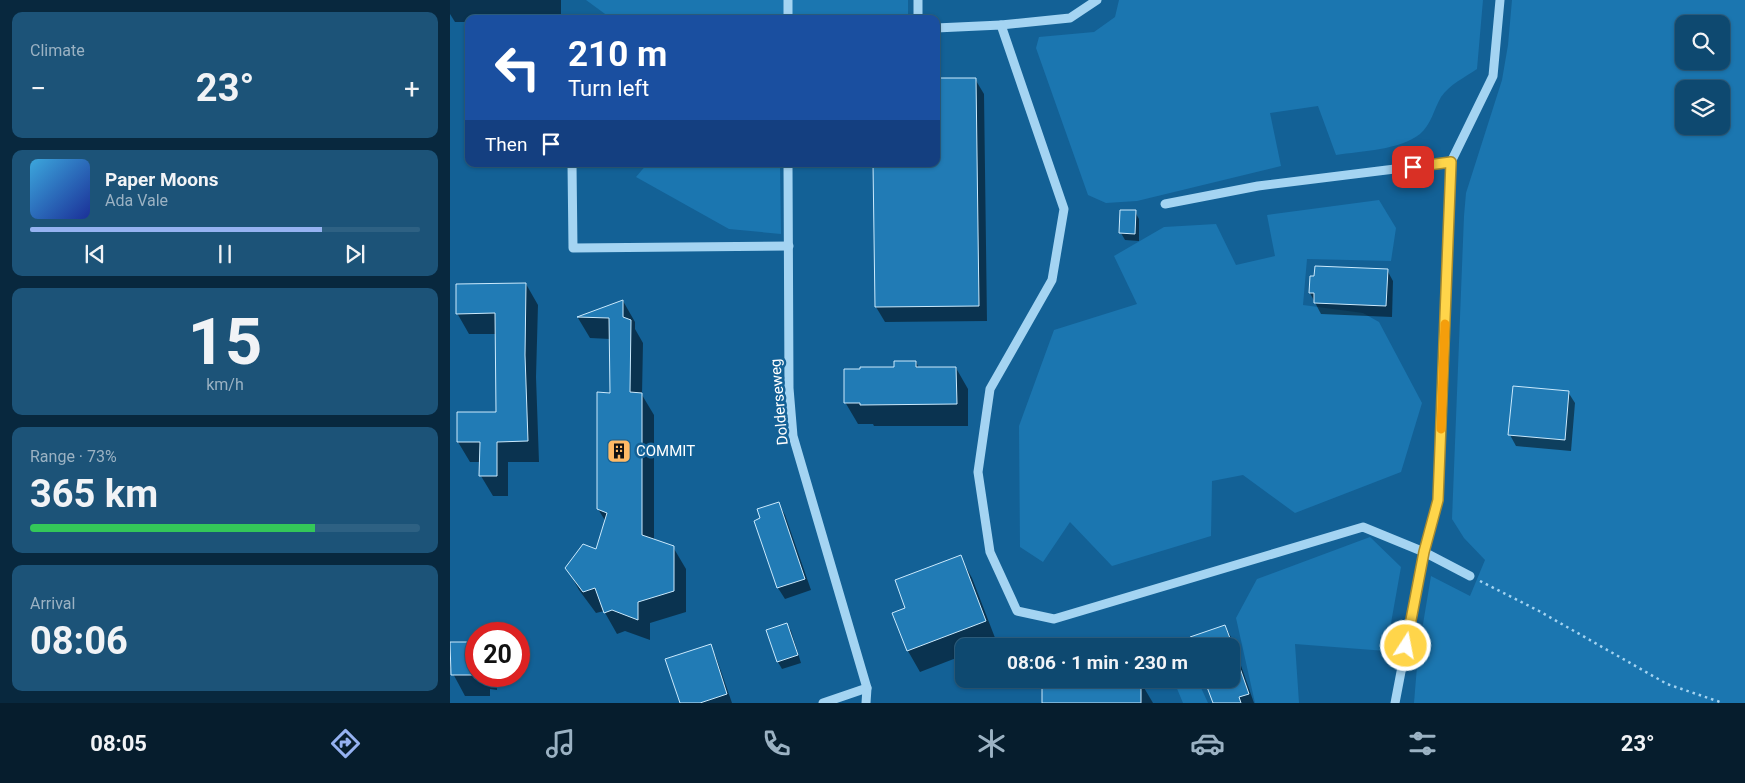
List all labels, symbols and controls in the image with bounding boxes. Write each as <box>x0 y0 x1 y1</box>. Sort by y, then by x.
map controls <box>1675 15 1730 135</box>
button: search <box>1675 15 1730 70</box>
text: 210 m <box>568 34 667 75</box>
icon: left <box>485 35 550 100</box>
text: Climate <box>30 41 85 60</box>
text: 23° <box>196 66 254 110</box>
text: − <box>30 72 46 105</box>
text: + <box>404 72 420 105</box>
text: Turn left <box>568 76 649 101</box>
button: layers <box>1675 80 1730 135</box>
icon: arrive <box>537 130 565 158</box>
text: Then <box>485 133 527 156</box>
pin <box>1392 146 1434 188</box>
icon: arrive <box>1399 153 1427 181</box>
text: Paper Moons <box>105 168 218 191</box>
text: Ada Vale <box>105 191 168 210</box>
icon: previous <box>81 240 109 268</box>
icon: pause <box>211 240 239 268</box>
icon: next <box>341 240 369 268</box>
text: 15 <box>188 304 262 380</box>
street label: Dolderseweg <box>766 358 792 446</box>
text: km/h <box>206 375 244 394</box>
building icon: COMMIT <box>606 438 632 464</box>
place label: COMMIT <box>636 442 695 460</box>
text: Range · 73% <box>30 447 117 466</box>
text: 365 km <box>30 472 158 516</box>
text: Arrival <box>30 594 75 613</box>
text: 08:06 <box>30 619 128 663</box>
position arrow <box>1379 619 1431 671</box>
speed limit sign: 20 <box>465 622 530 687</box>
text: 08:06 · 1 min · 230 m <box>1007 651 1188 674</box>
icon: directions <box>328 726 363 761</box>
icon: music <box>543 726 578 761</box>
icon: phone <box>759 726 794 761</box>
icon: climate <box>974 726 1009 761</box>
icon: car <box>1190 726 1225 761</box>
icon: filters <box>1405 726 1440 761</box>
text: 08:05 <box>90 731 147 756</box>
text: 23° <box>1621 731 1655 756</box>

